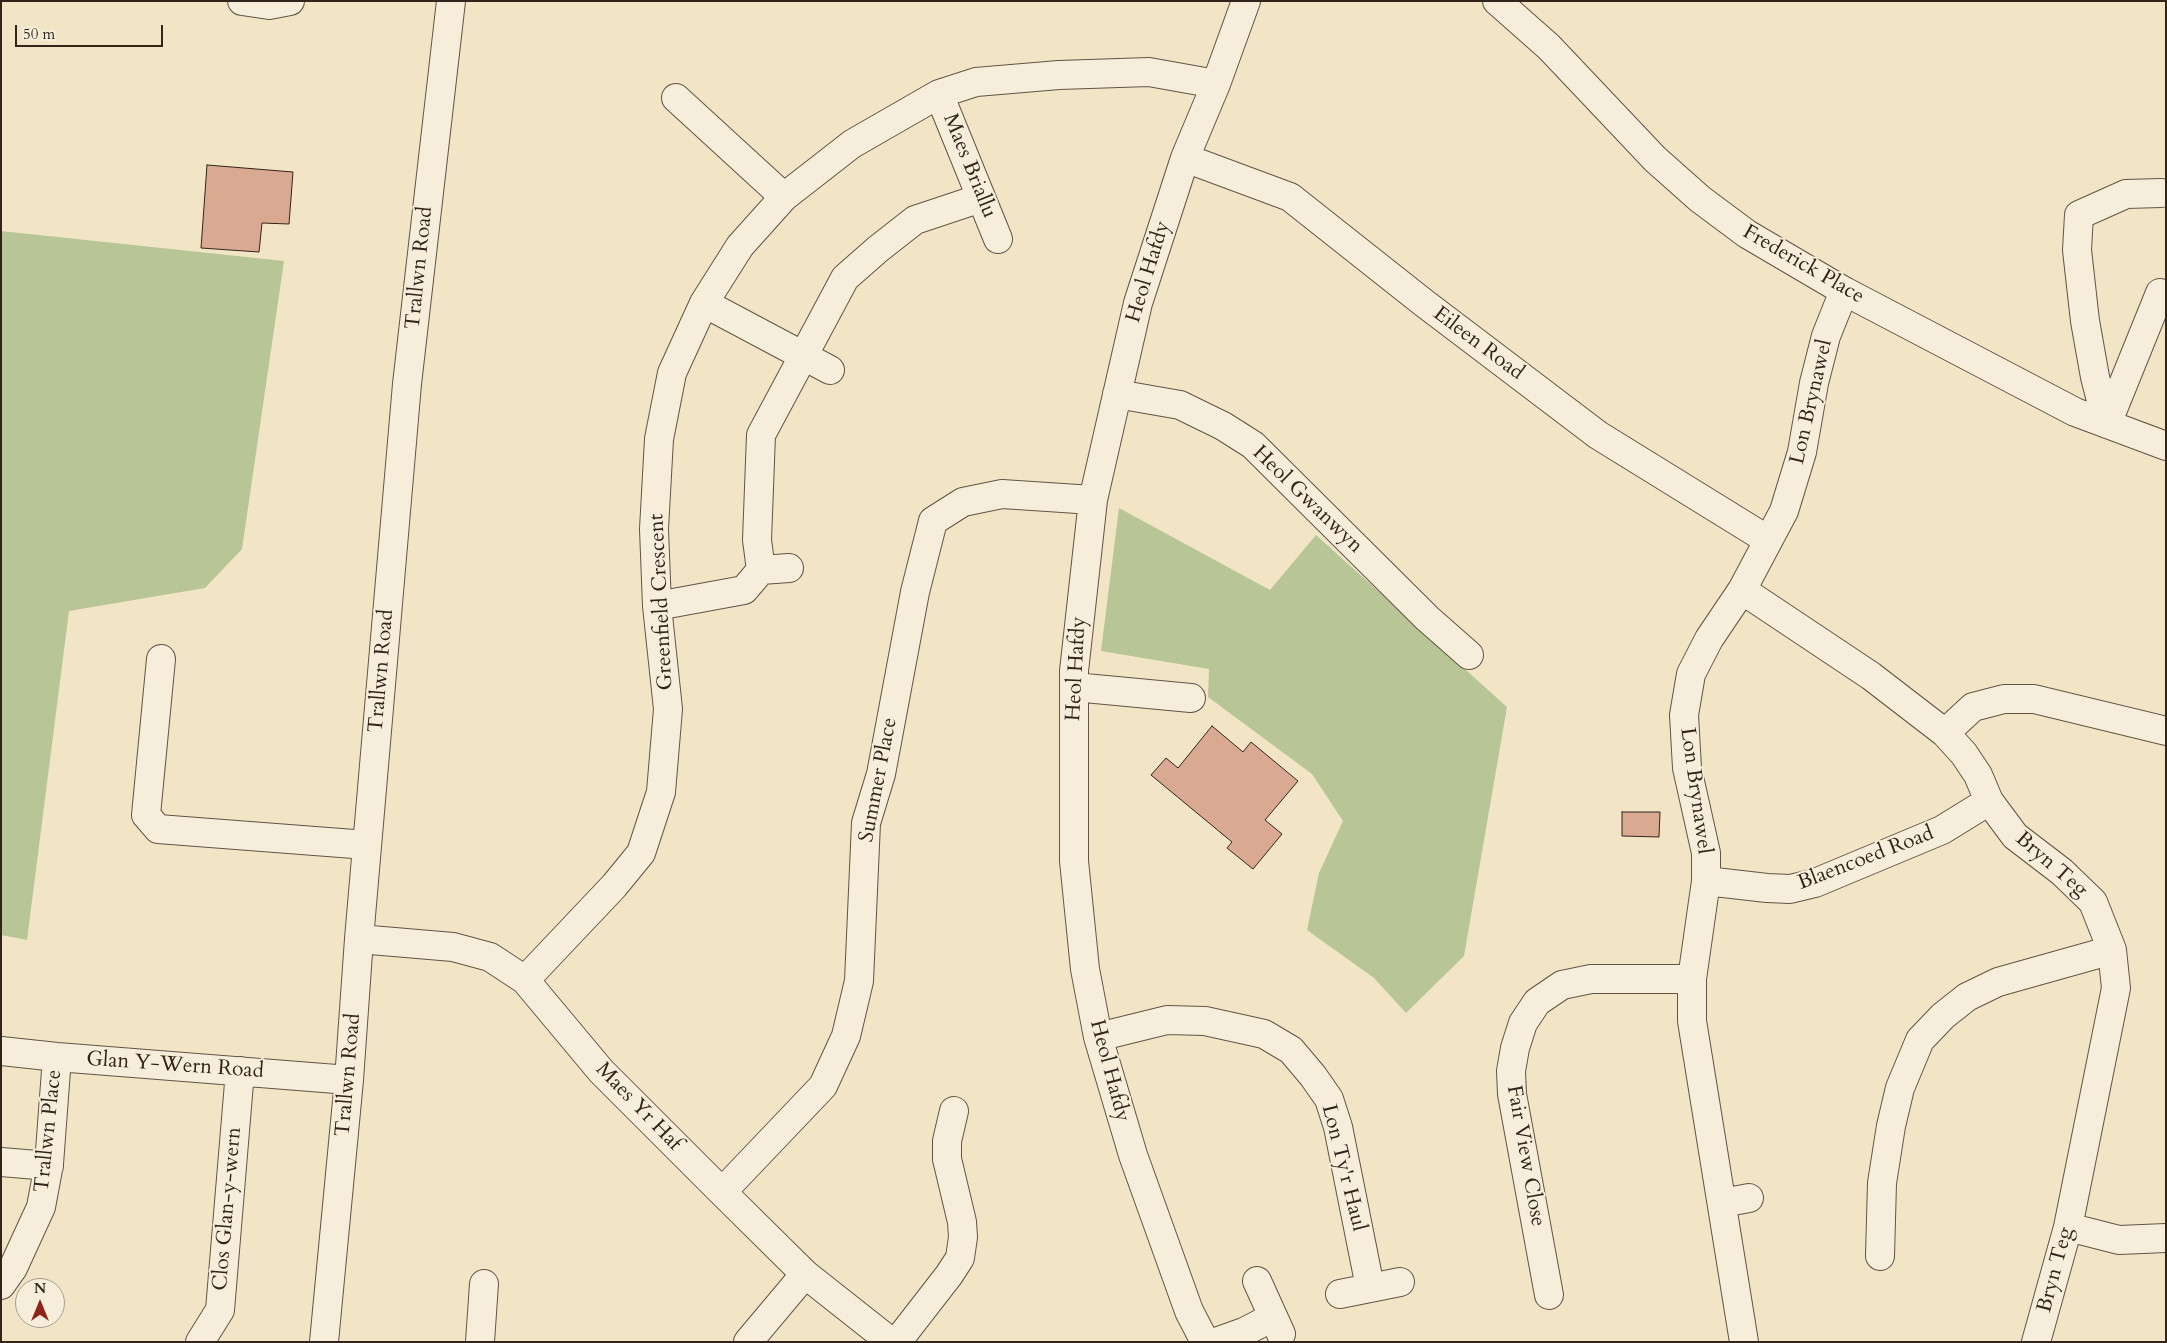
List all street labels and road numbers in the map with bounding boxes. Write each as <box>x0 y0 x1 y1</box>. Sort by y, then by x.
street label: Maes Briallu <box>937 110 1001 222</box>
street label: Trallwn Road <box>401 205 439 331</box>
street label: Heol Hafdy <box>1122 218 1176 326</box>
street label: Frederick Place <box>1738 220 1868 310</box>
street label: Eileen Road <box>1428 302 1528 386</box>
street label: Lon Brynawel <box>1785 337 1839 467</box>
street label: Heol Gwanwyn <box>1247 441 1367 559</box>
street label: Greenfield Crescent <box>645 513 679 691</box>
street label: Trallwn Road <box>364 608 400 734</box>
street label: Heol Hafdy <box>1062 616 1092 722</box>
street label: Summer Place <box>855 716 903 844</box>
street label: Lon Brynawel <box>1674 726 1716 856</box>
street label: Blaencoed Road <box>1794 822 1938 896</box>
street label: Bryn Teg <box>2010 827 2092 903</box>
street label: Trallwn Road <box>331 1012 367 1138</box>
street label: Heol Hafdy <box>1083 1017 1135 1125</box>
street label: Glan Y-Wern Road <box>85 1047 265 1085</box>
street label: Maes Yr Haf <box>590 1058 686 1156</box>
street label: Trallwn Place <box>30 1068 68 1194</box>
street label: Fair View Close <box>1500 1083 1550 1229</box>
street label: Lon Ty'r Haul <box>1315 1102 1371 1234</box>
street label: Clos Glan-y-wern <box>208 1126 248 1292</box>
street label: Bryn Teg <box>2033 1225 2079 1315</box>

